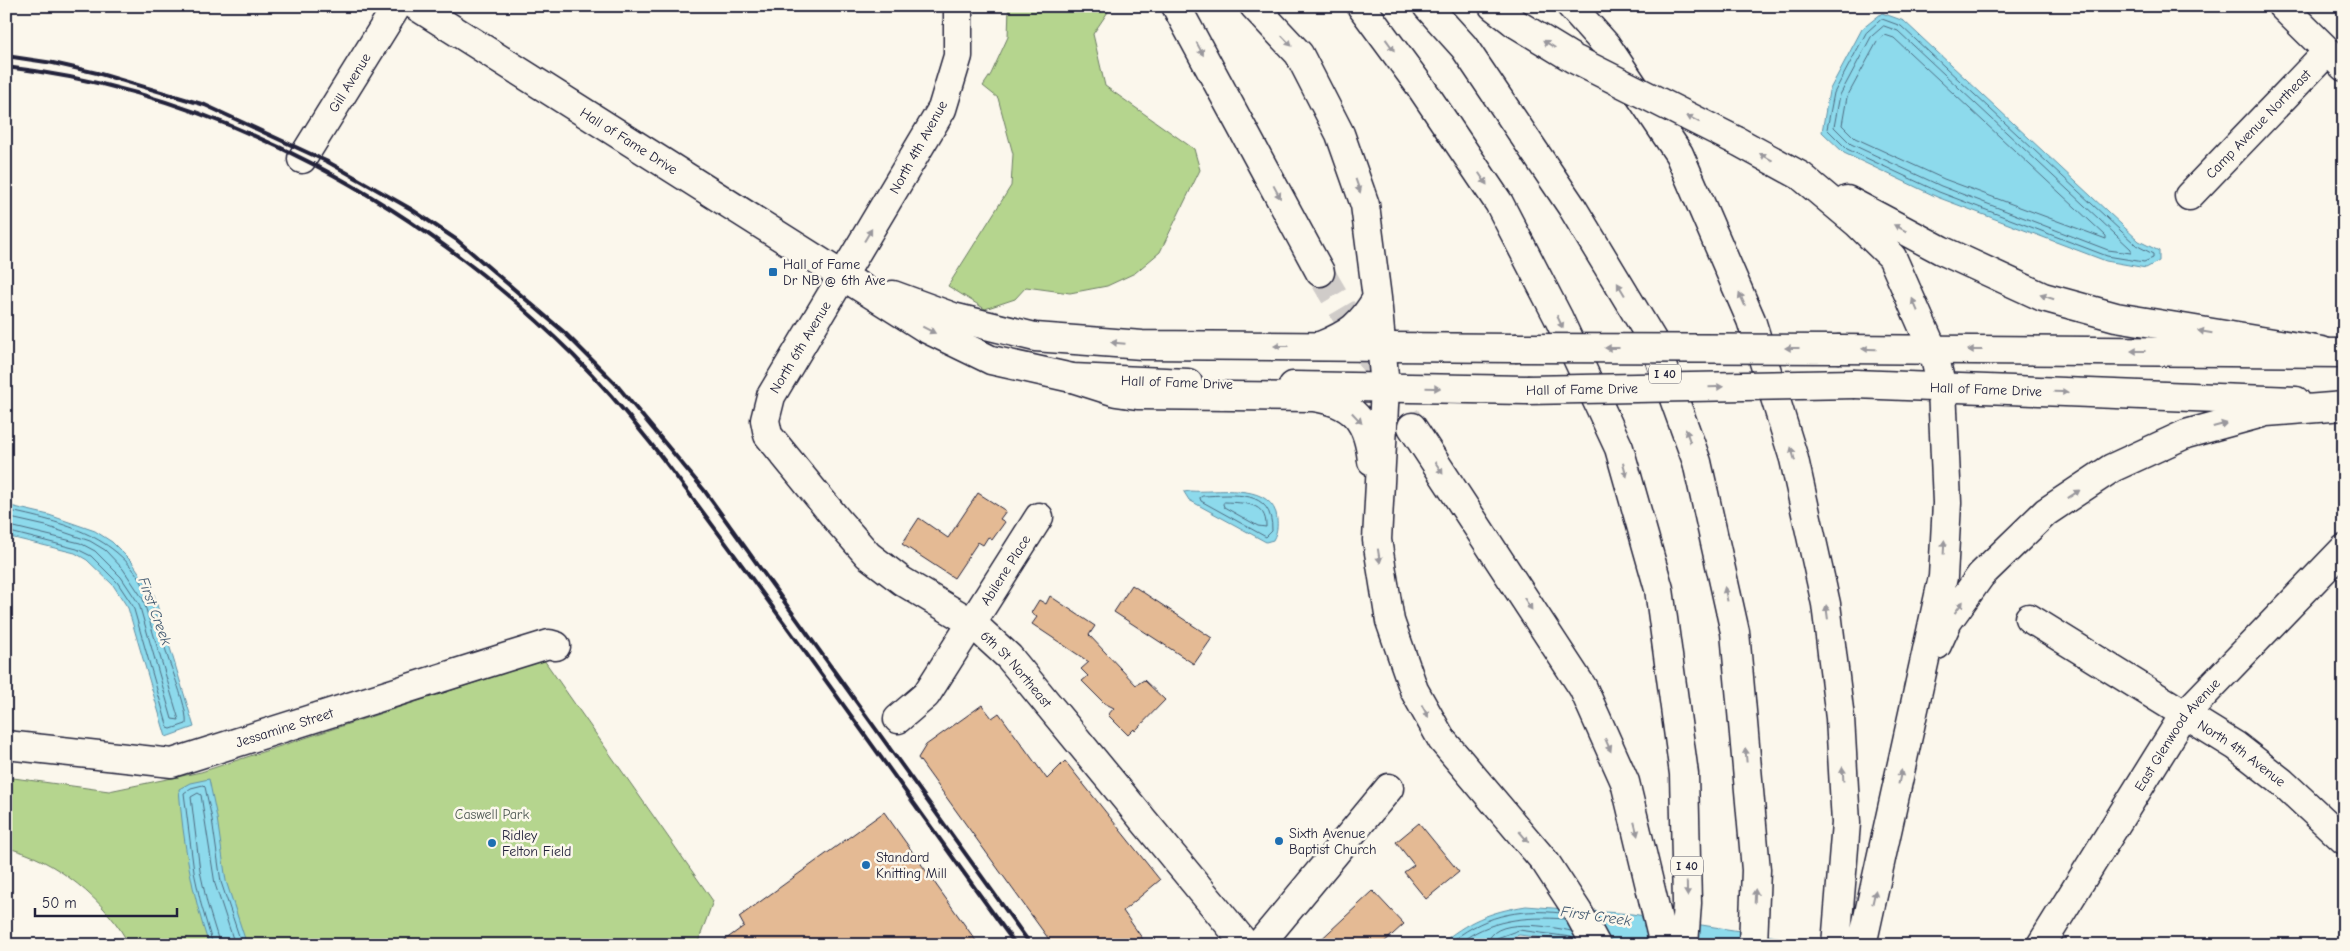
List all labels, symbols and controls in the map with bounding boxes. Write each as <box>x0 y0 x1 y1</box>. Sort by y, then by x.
one-way arrow <box>1281 35 1293 47</box>
one-way arrow <box>1385 38 1396 51</box>
one-way arrow <box>1543 39 1556 49</box>
one-way arrow <box>1196 42 1204 56</box>
street label: Gill Avenue <box>325 50 375 116</box>
street label: Camp Avenue Northeast <box>2202 65 2315 182</box>
street label: North 4th Avenue <box>886 98 951 197</box>
street label: Hall of Fame Drive <box>577 104 681 178</box>
one-way arrow <box>1686 115 1700 123</box>
one-way arrow <box>1758 153 1773 161</box>
one-way arrow <box>1478 172 1488 186</box>
one-way arrow <box>1354 179 1362 194</box>
one-way arrow <box>1273 185 1281 199</box>
one-way arrow <box>1892 224 1907 232</box>
one-way arrow <box>864 228 873 241</box>
place label: Hall of Fame Dr NB @ 6th Ave <box>783 256 885 289</box>
marker: Hall of Fame Dr NB @ 6th Ave <box>767 266 779 278</box>
one-way arrow <box>1617 282 1626 295</box>
one-way arrow <box>1738 292 1746 306</box>
one-way arrow <box>2039 293 2054 301</box>
street label: North 6th Avenue <box>766 298 835 397</box>
one-way arrow <box>1910 298 1918 312</box>
one-way arrow <box>1556 315 1564 329</box>
one-way arrow <box>922 326 937 334</box>
one-way arrow <box>2197 327 2213 335</box>
one-way arrow <box>1110 339 1126 347</box>
one-way arrow <box>1273 342 1289 350</box>
one-way arrow <box>1603 344 1619 352</box>
one-way arrow <box>1783 344 1799 352</box>
one-way arrow <box>1861 345 1877 353</box>
one-way arrow <box>1967 346 1983 354</box>
one-way arrow <box>2129 347 2145 355</box>
road number: I 40 <box>1649 364 1681 384</box>
street label: Hall of Fame Drive <box>1121 372 1233 393</box>
street label: Hall of Fame Drive <box>1930 379 2042 400</box>
street label: Hall of Fame Drive <box>1526 380 1638 399</box>
one-way arrow <box>1708 382 1724 390</box>
one-way arrow <box>1426 384 1442 392</box>
one-way arrow <box>2053 389 2069 397</box>
one-way arrow <box>1351 411 1363 423</box>
one-way arrow <box>2212 420 2227 428</box>
one-way arrow <box>1684 428 1692 443</box>
one-way arrow <box>1788 446 1796 461</box>
one-way arrow <box>1434 461 1443 475</box>
one-way arrow <box>1622 463 1630 478</box>
one-way arrow <box>2067 489 2081 498</box>
street label: Abilene Place <box>977 532 1035 609</box>
one-way arrow <box>1941 539 1949 555</box>
one-way arrow <box>1376 548 1384 564</box>
water label: First Creek <box>134 575 176 648</box>
one-way arrow <box>1722 585 1730 601</box>
one-way arrow <box>1523 597 1532 611</box>
one-way arrow <box>1954 600 1964 614</box>
one-way arrow <box>1823 604 1831 620</box>
street label: 6th St Northeast <box>977 627 1056 712</box>
street label: East Glenwood Avenue <box>2131 675 2224 794</box>
street label: Jessamine Street <box>234 704 337 751</box>
one-way arrow <box>1421 704 1430 717</box>
street label: North 4th Avenue <box>2194 716 2289 790</box>
one-way arrow <box>1605 738 1613 752</box>
one-way arrow <box>1742 747 1750 763</box>
one-way arrow <box>1839 766 1847 782</box>
one-way arrow <box>1896 770 1904 785</box>
park label: Caswell Park <box>455 806 529 823</box>
one-way arrow <box>1632 821 1640 836</box>
place label: Sixth Avenue Baptist Church <box>1289 825 1377 858</box>
place label: Ridley Felton Field <box>502 827 572 860</box>
one-way arrow <box>1518 831 1530 843</box>
marker: Sixth Avenue Baptist Church <box>1273 835 1285 847</box>
marker: Ridley Felton Field <box>486 837 498 849</box>
place label: Standard Knitting Mill <box>876 849 947 882</box>
road number: I 40 <box>1671 856 1703 876</box>
marker: Standard Knitting Mill <box>860 859 872 871</box>
one-way arrow <box>1683 881 1691 897</box>
scale bar <box>35 886 178 918</box>
one-way arrow <box>1751 888 1759 904</box>
one-way arrow <box>1870 889 1878 905</box>
text: 50 m <box>42 894 77 912</box>
water label: First Creek <box>1560 902 1633 930</box>

